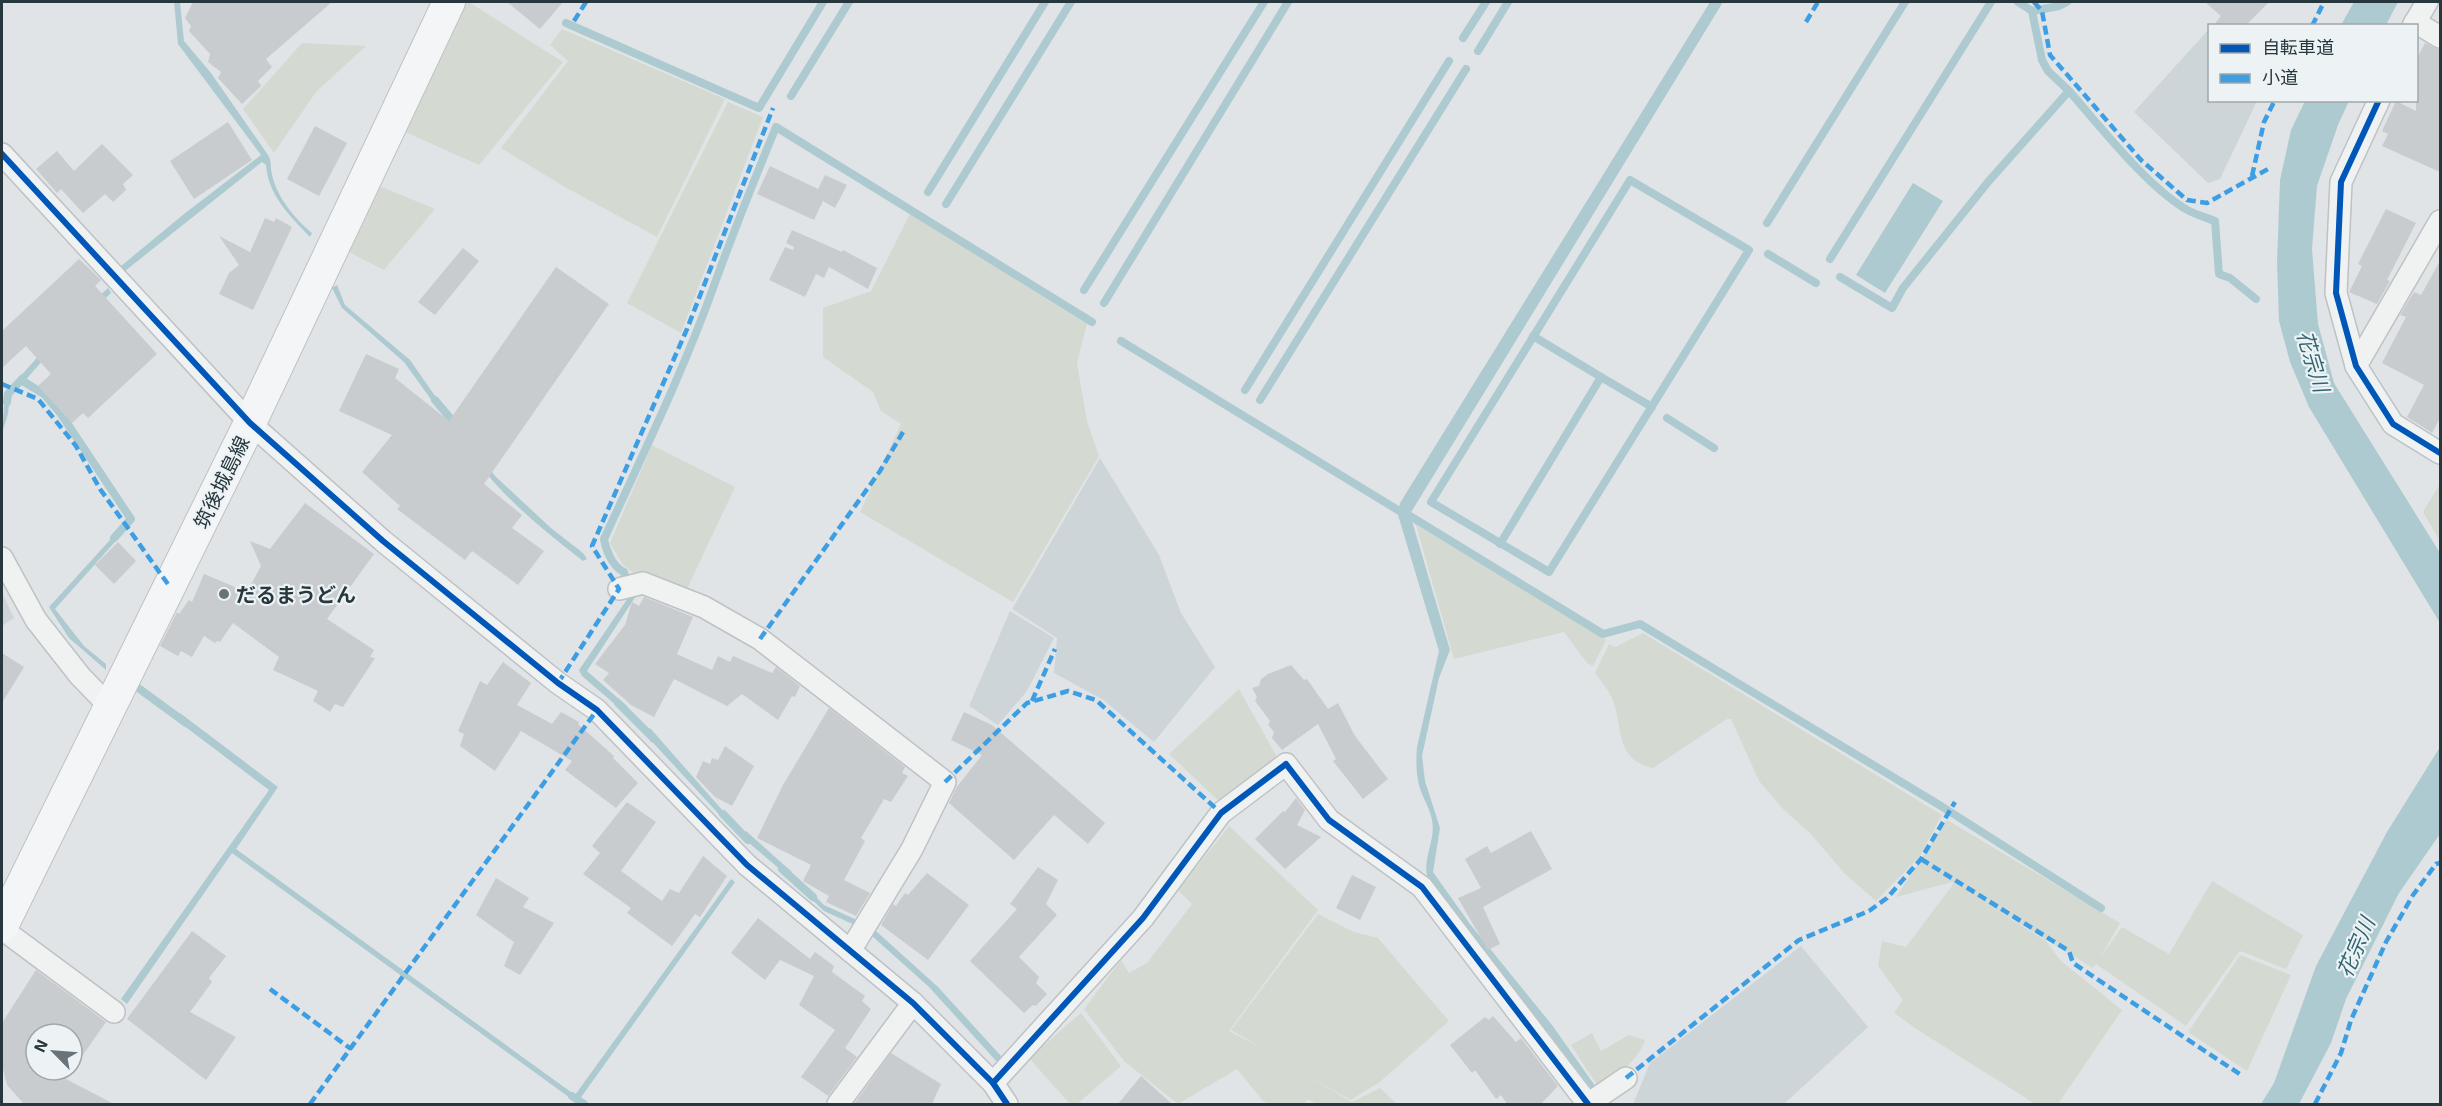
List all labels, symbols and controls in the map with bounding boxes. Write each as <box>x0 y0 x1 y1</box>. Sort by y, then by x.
legend <box>2208 24 2418 102</box>
text: 自転車道 <box>2262 36 2334 58</box>
text: 小道 <box>2262 66 2298 88</box>
water label: 花宗川 <box>2293 327 2336 397</box>
street label: 筑後城島線 <box>188 432 254 532</box>
place label: だるまうどん <box>236 582 356 606</box>
marker: だるまうどん <box>217 587 231 601</box>
water label: 花宗川 <box>2331 911 2380 981</box>
north arrow <box>24 1022 84 1082</box>
text: N <box>29 1036 51 1055</box>

